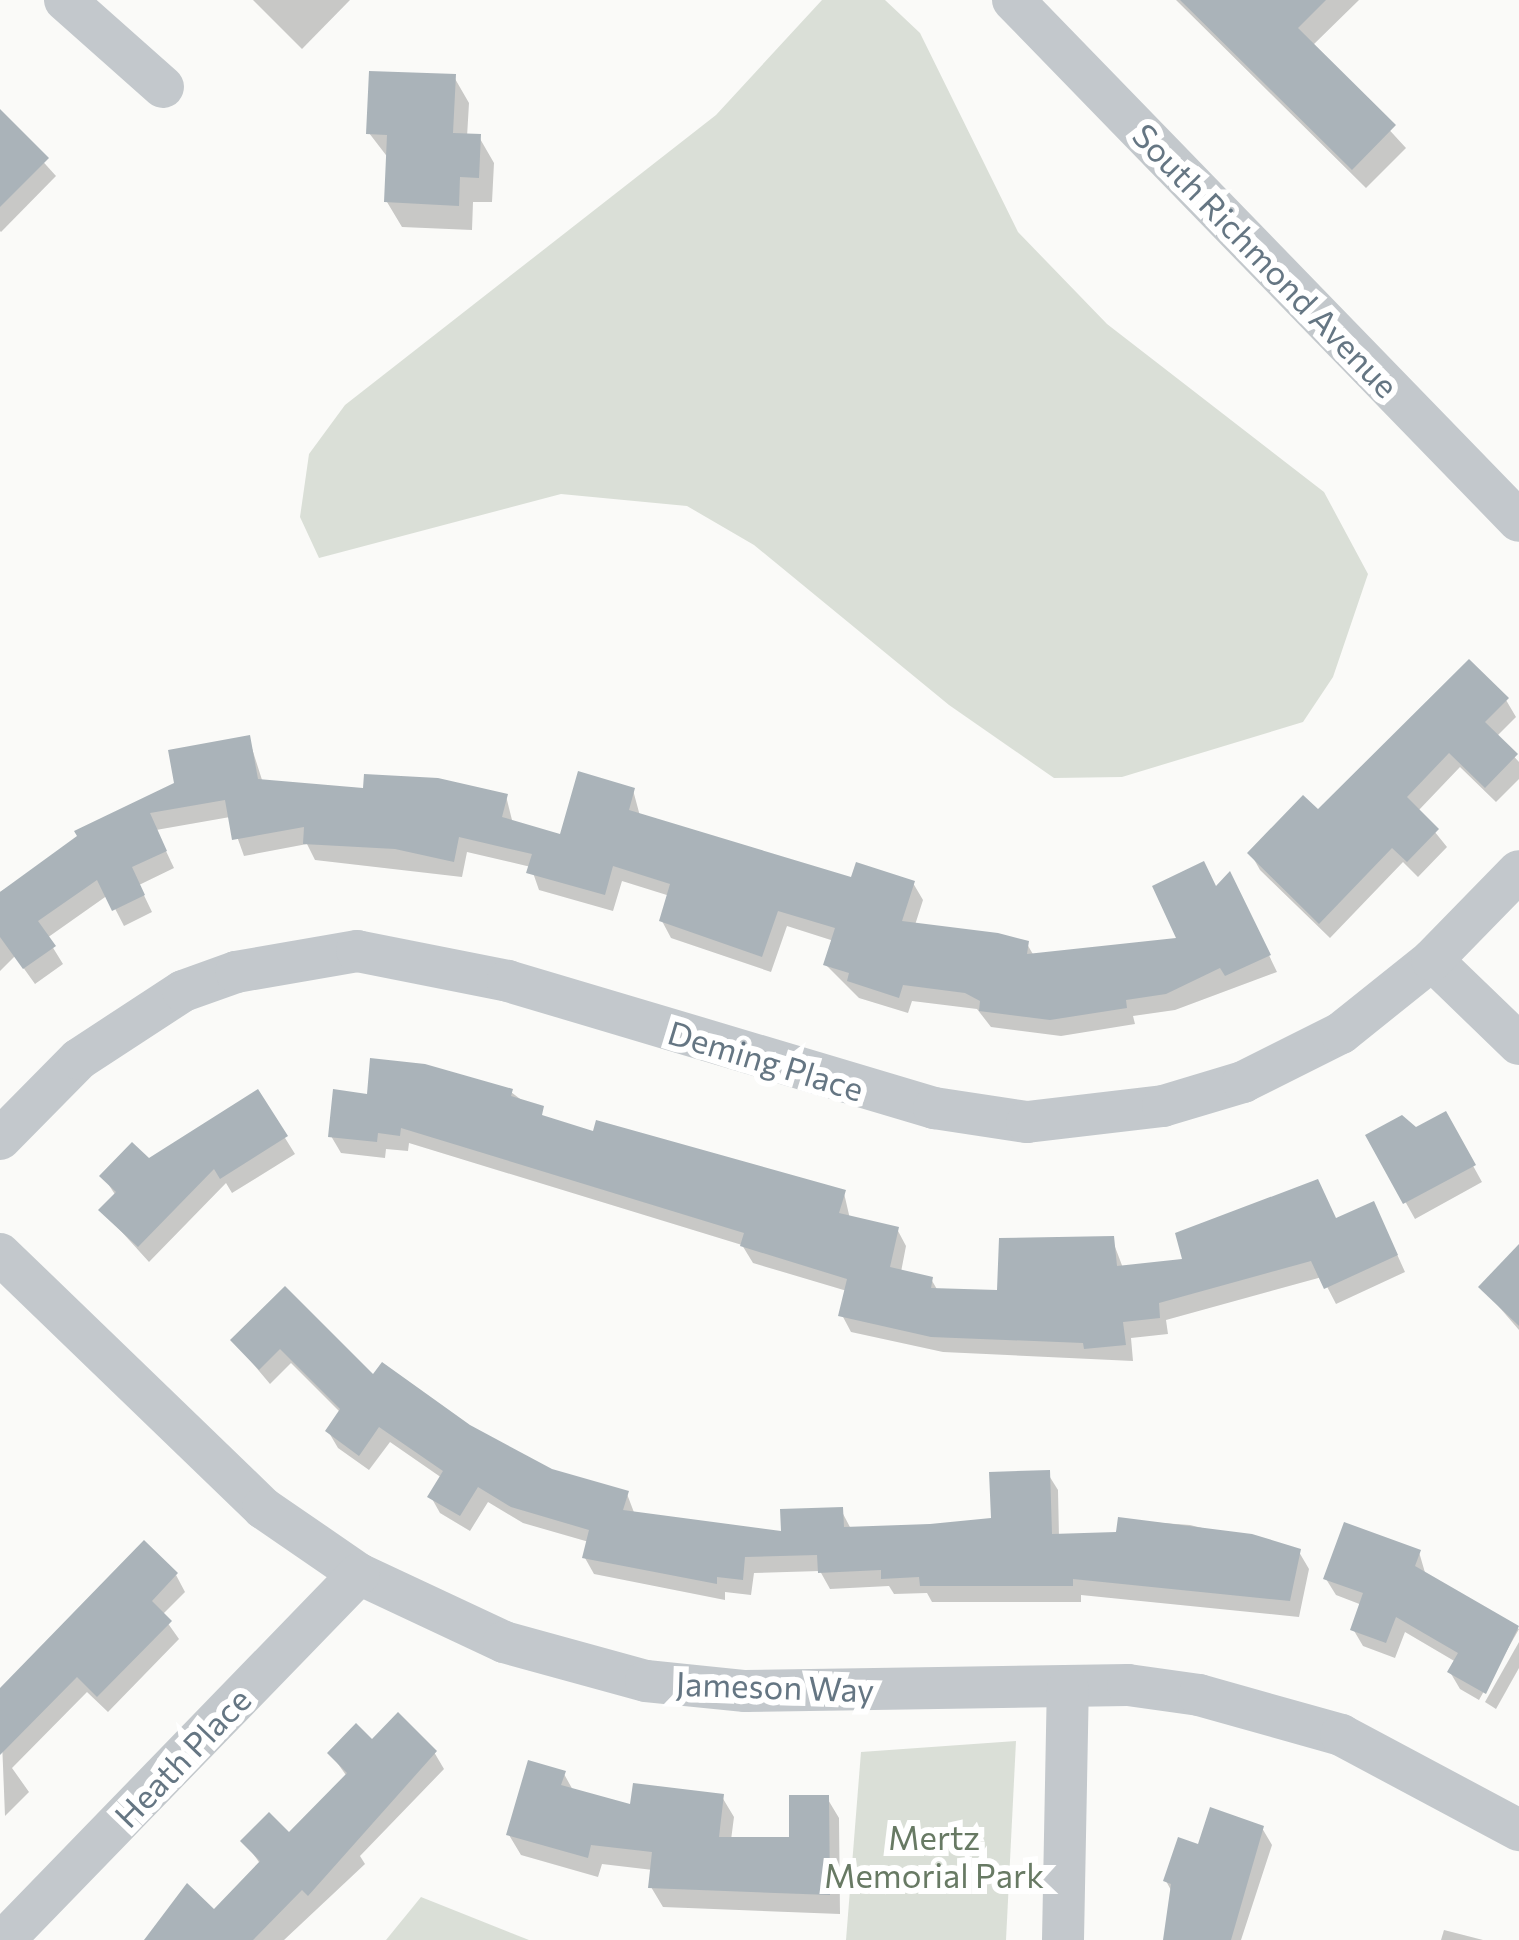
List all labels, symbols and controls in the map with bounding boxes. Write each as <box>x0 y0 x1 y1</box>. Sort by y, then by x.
street label: South Richmond Avenue <box>1125 115 1407 405</box>
street label: Deming Place <box>664 1012 868 1108</box>
street label: Jameson Way <box>675 1663 875 1709</box>
street label: Heath Place <box>106 1679 258 1835</box>
park label: Mertz Memorial Park <box>824 1817 1044 1895</box>

